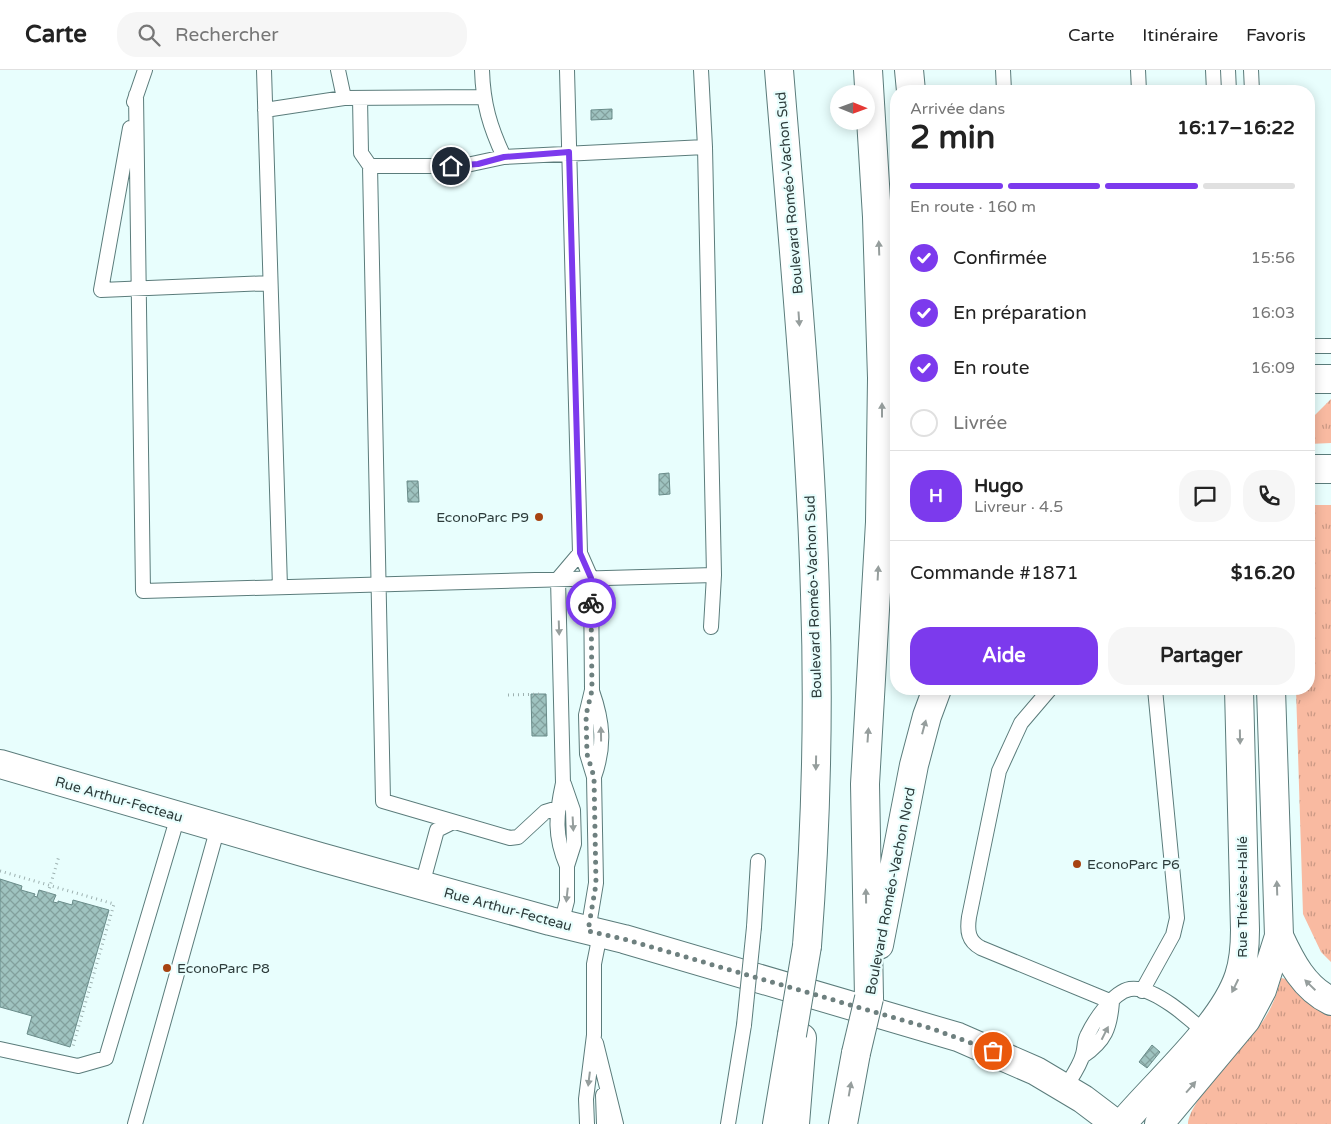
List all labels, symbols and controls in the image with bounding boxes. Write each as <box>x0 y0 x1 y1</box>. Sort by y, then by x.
search box <box>117 12 467 57</box>
text: Carte <box>25 20 87 49</box>
icon: search <box>135 21 163 49</box>
text: Rechercher <box>175 24 278 46</box>
text: Carte <box>1068 24 1114 46</box>
text: Itinéraire <box>1142 24 1218 46</box>
text: Favoris <box>1246 24 1306 46</box>
north arrow <box>830 85 875 130</box>
map controls <box>830 85 875 130</box>
street label: Boulevard Roméo-Vachon Sud <box>772 91 807 295</box>
text: Arrivée dans <box>910 99 1005 119</box>
text: 16:17–16:22 <box>1177 117 1295 139</box>
text: 2 min <box>910 119 995 157</box>
pin <box>430 145 472 187</box>
icon: home <box>437 152 465 180</box>
text: En route · 160 m <box>910 197 1036 217</box>
one-way arrow <box>874 240 882 256</box>
icon: check <box>910 244 938 272</box>
text: Confirmée <box>953 247 1047 269</box>
text: 15:56 <box>1251 248 1295 268</box>
icon: check <box>910 299 938 327</box>
text: En préparation <box>953 302 1087 324</box>
text: 16:03 <box>1251 303 1295 323</box>
one-way arrow <box>795 311 803 327</box>
icon: check <box>910 354 938 382</box>
text: En route <box>953 357 1030 379</box>
text: 16:09 <box>1251 358 1295 378</box>
one-way arrow <box>878 402 886 418</box>
text: Livrée <box>953 412 1007 434</box>
button: chat <box>1179 470 1231 522</box>
button: phone <box>1243 470 1295 522</box>
text: Hugo <box>974 475 1023 497</box>
text: H <box>929 485 943 507</box>
street label: Boulevard Roméo-Vachon Sud <box>801 495 826 699</box>
text: Livreur · 4.5 <box>974 497 1063 517</box>
place label: EconoParc P9 <box>436 509 529 526</box>
marker: EconoParc P9 <box>533 511 545 523</box>
text: Commande #1871 <box>910 562 1079 584</box>
text: $16.20 <box>1231 562 1295 584</box>
one-way arrow <box>874 564 882 580</box>
courier <box>566 578 616 628</box>
icon: bike <box>577 589 605 617</box>
one-way arrow <box>556 621 564 637</box>
button: Aide <box>910 627 1098 685</box>
button: Partager <box>1108 627 1295 685</box>
one-way arrow <box>920 719 928 734</box>
one-way arrow <box>597 725 605 741</box>
one-way arrow <box>864 727 872 743</box>
one-way arrow <box>1236 730 1244 746</box>
one-way arrow <box>812 755 820 771</box>
street label: Rue Arthur-Fecteau <box>53 773 185 826</box>
street label: Boulevard Roméo-Vachon Nord <box>862 786 919 996</box>
one-way arrow <box>570 817 578 833</box>
street label: Rue Thérèse-Hallé <box>1234 836 1251 958</box>
place label: EconoParc P6 <box>1087 856 1180 873</box>
marker: EconoParc P6 <box>1071 858 1083 870</box>
one-way arrow <box>1272 880 1280 896</box>
street label: Rue Arthur-Fecteau <box>442 884 574 935</box>
one-way arrow <box>563 888 571 904</box>
one-way arrow <box>862 888 870 904</box>
place label: EconoParc P8 <box>177 960 270 977</box>
marker: EconoParc P8 <box>161 962 173 974</box>
one-way arrow <box>1231 979 1239 993</box>
one-way arrow <box>1304 979 1316 991</box>
one-way arrow <box>1101 1026 1109 1040</box>
pin <box>972 1030 1014 1072</box>
icon: bag <box>979 1037 1007 1065</box>
one-way arrow <box>584 1072 592 1088</box>
one-way arrow <box>846 1080 854 1096</box>
one-way arrow <box>1185 1082 1197 1094</box>

